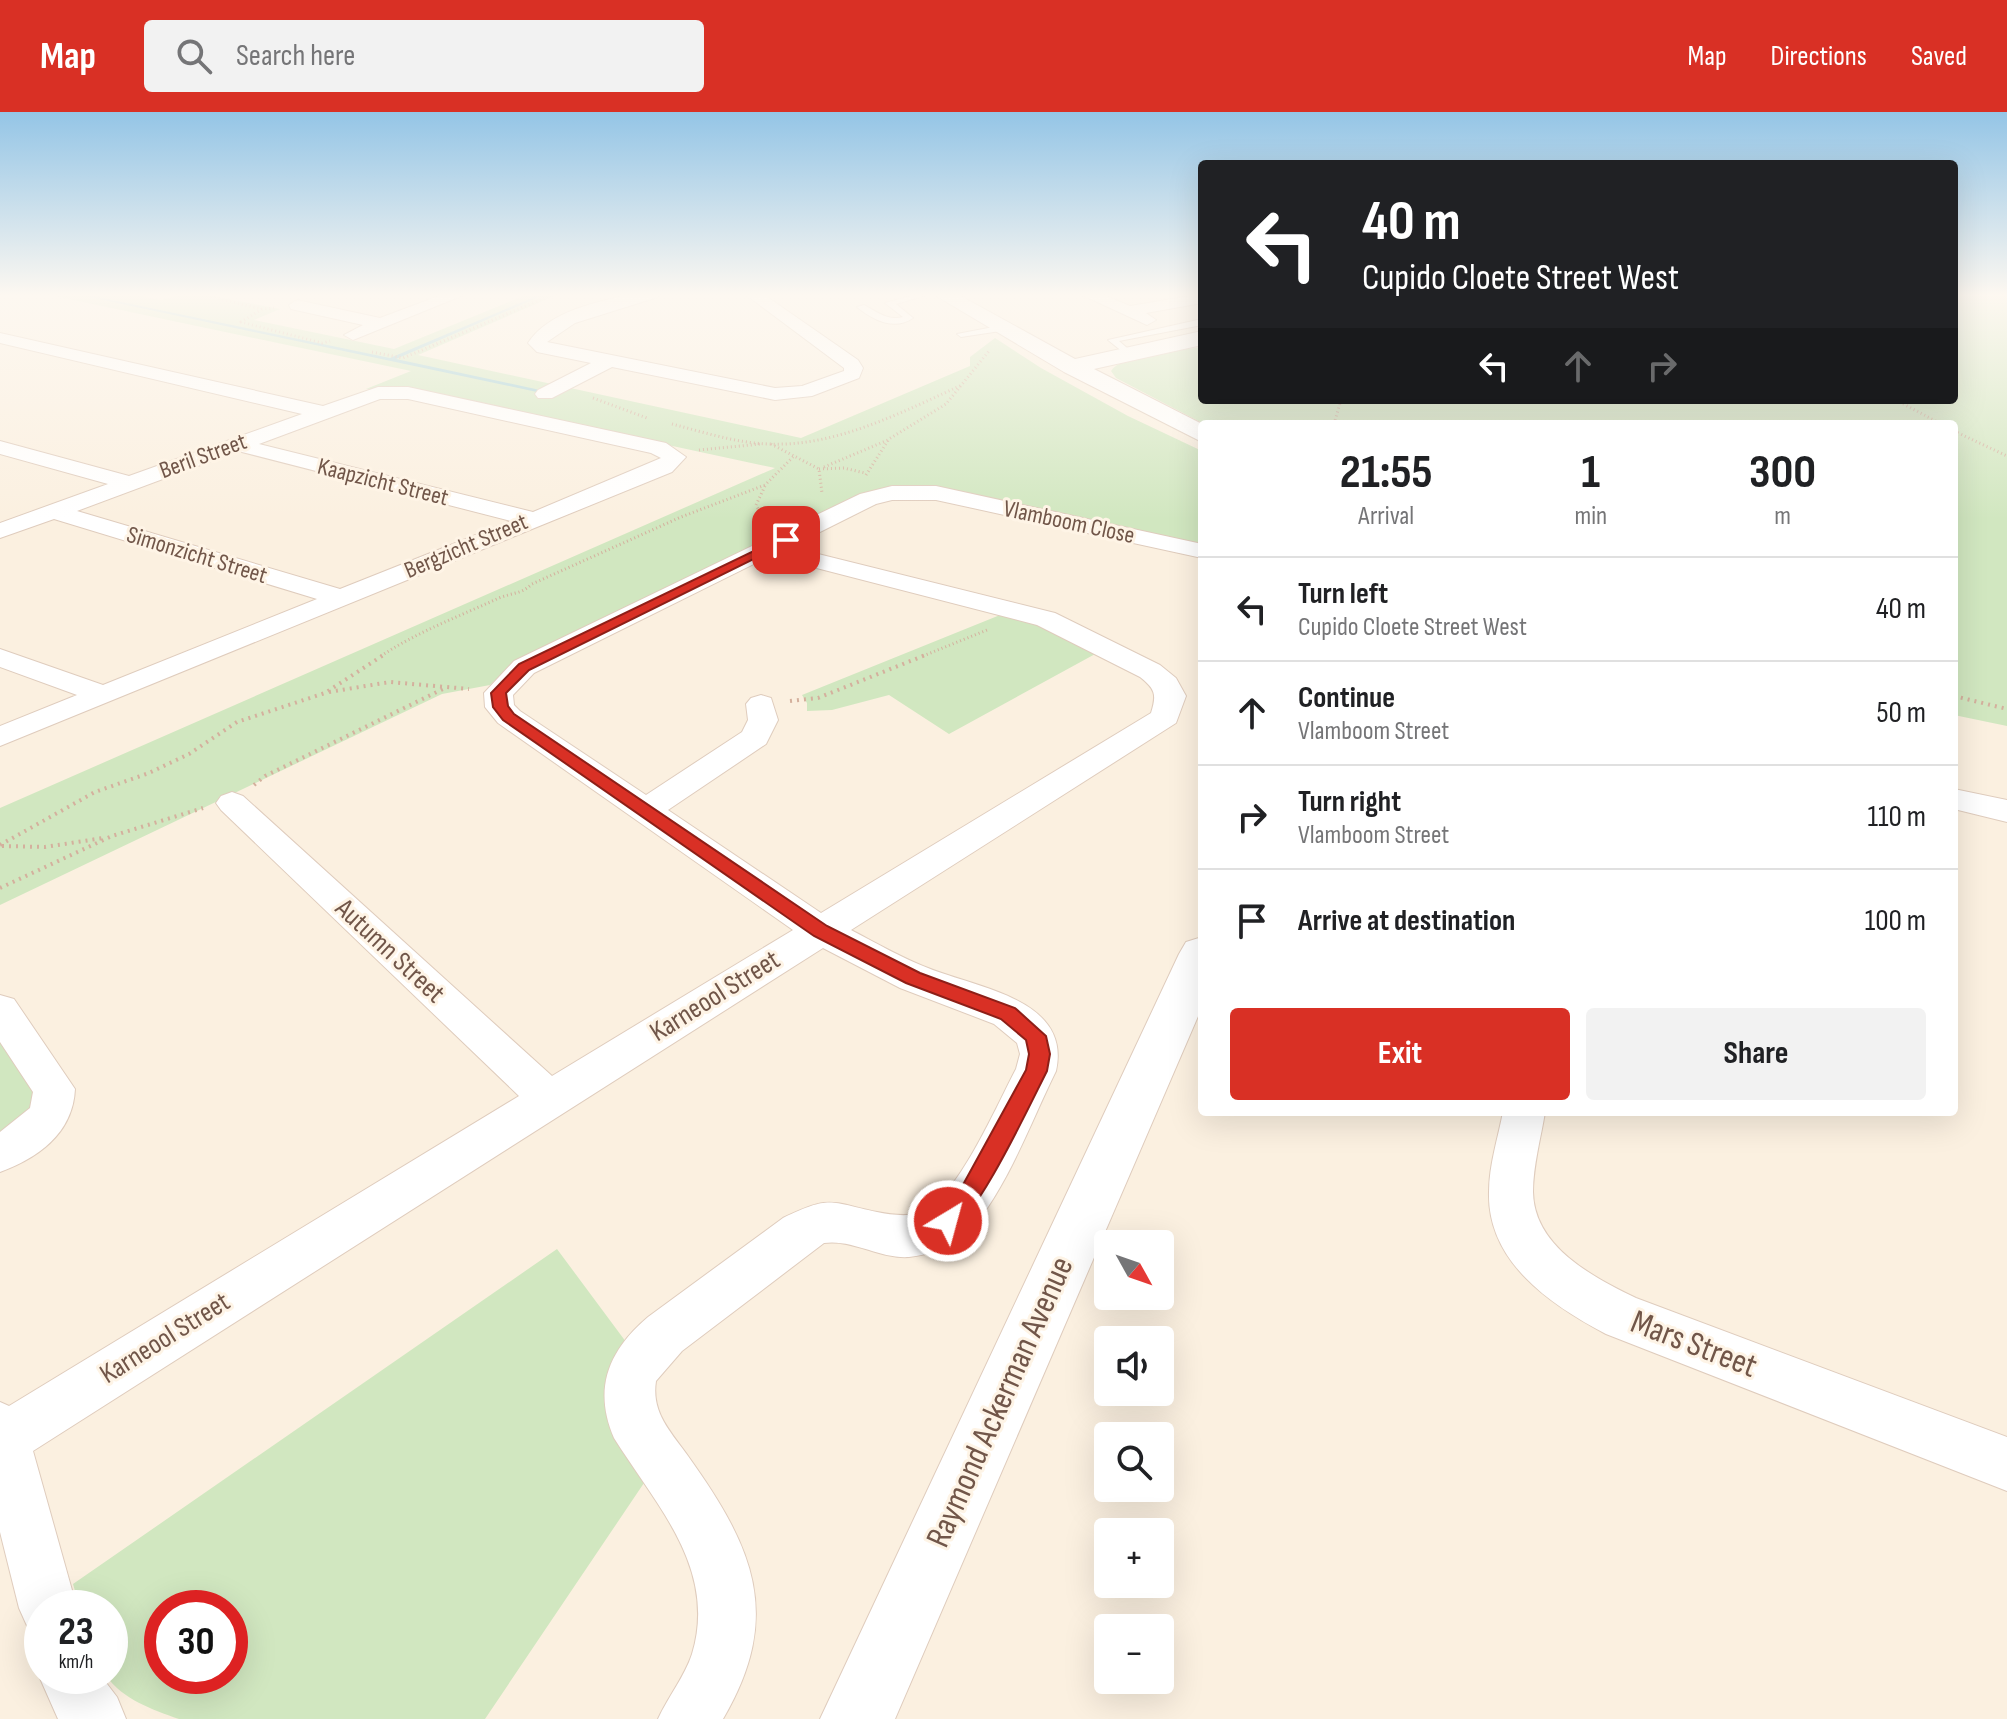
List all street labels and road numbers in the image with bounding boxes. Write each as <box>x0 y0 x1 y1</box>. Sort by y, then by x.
street label: Beril Street <box>155 427 251 485</box>
street label: Kaapzicht Street <box>315 452 451 512</box>
street label: Vlamboom Close <box>1001 494 1137 550</box>
street label: Bergzicht Street <box>400 507 532 585</box>
street label: Simonzicht Street <box>123 520 271 590</box>
street label: Autumn Street <box>328 891 452 1010</box>
street label: Karneool Street <box>644 943 786 1049</box>
street label: Raymond Ackerman Avenue <box>917 1250 1083 1554</box>
street label: Karneool Street <box>94 1285 236 1391</box>
street label: Mars Street <box>1625 1301 1763 1387</box>

